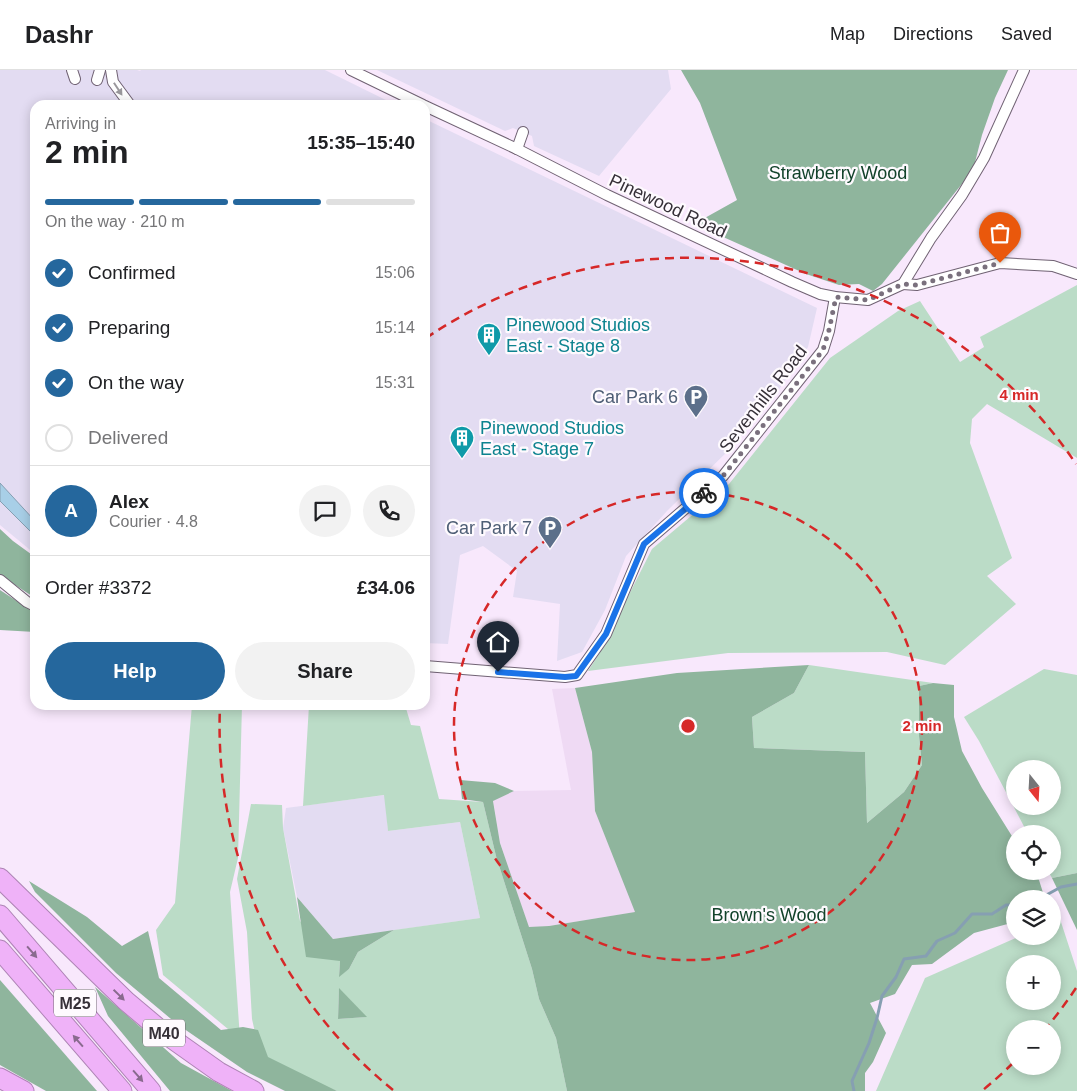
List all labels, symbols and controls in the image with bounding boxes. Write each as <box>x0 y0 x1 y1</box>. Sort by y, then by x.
text: Dashr <box>25 21 93 48</box>
text: Map <box>830 24 865 44</box>
text: Directions <box>893 24 973 44</box>
text: Saved <box>1001 24 1052 44</box>
one-way arrow <box>113 82 122 95</box>
text: Arriving in <box>45 115 116 132</box>
text: 15:35–15:40 <box>307 132 415 153</box>
text: 2 min <box>45 134 129 170</box>
park label: Strawberry Wood <box>769 163 907 183</box>
street label: Pinewood Road <box>606 170 730 242</box>
pin <box>979 212 1021 263</box>
text: On the way · 210 m <box>45 213 185 230</box>
icon: bag <box>986 219 1014 247</box>
icon: check <box>45 259 73 287</box>
text: Confirmed <box>88 262 176 283</box>
text: 15:06 <box>375 264 415 281</box>
icon: check <box>45 314 73 342</box>
place label: Pinewood Studios East - Stage 8 <box>506 315 650 356</box>
text: Preparing <box>88 317 170 338</box>
text: 15:14 <box>375 319 415 336</box>
building icon: Pinewood Studios East - Stage 8 <box>476 322 502 356</box>
street label: Sevenhills Road <box>715 342 811 456</box>
icon: check <box>45 369 73 397</box>
text: On the way <box>88 372 184 393</box>
text: 15:31 <box>375 374 415 391</box>
parking icon: Car Park 6 <box>683 384 709 418</box>
text: 4 min <box>999 386 1039 403</box>
place label: Car Park 6 <box>592 387 678 407</box>
place label: Pinewood Studios East - Stage 7 <box>480 418 624 459</box>
building icon: Pinewood Studios East - Stage 7 <box>449 425 475 459</box>
text: Delivered <box>88 427 168 448</box>
courier <box>679 468 729 518</box>
icon: bike <box>690 479 718 507</box>
button: chat <box>299 485 351 537</box>
button: phone <box>363 485 415 537</box>
text: Alex <box>109 491 149 512</box>
text: A <box>64 500 78 521</box>
text: Courier · 4.8 <box>109 513 198 530</box>
parking icon: Car Park 7 <box>537 515 563 549</box>
place label: Car Park 7 <box>446 518 532 538</box>
text: Order #3372 <box>45 577 152 598</box>
text: £34.06 <box>357 577 415 598</box>
pin <box>477 621 519 672</box>
icon: home <box>484 628 512 656</box>
button: Help <box>45 642 225 700</box>
button: Share <box>235 642 415 700</box>
centre of rings <box>679 717 697 735</box>
text: 2 min <box>902 717 942 734</box>
north arrow <box>1006 760 1061 815</box>
map controls <box>1006 760 1061 1075</box>
button: locate <box>1006 825 1061 880</box>
button: layers <box>1006 890 1061 945</box>
park label: Brown's Wood <box>711 905 827 925</box>
one-way arrow <box>26 946 37 959</box>
button: + <box>1006 955 1061 1010</box>
one-way arrow <box>113 989 125 1001</box>
road number: M25 <box>54 990 96 1016</box>
road number: M40 <box>143 1020 185 1046</box>
button: − <box>1006 1020 1061 1075</box>
one-way arrow <box>72 1035 84 1047</box>
one-way arrow <box>132 1069 143 1082</box>

